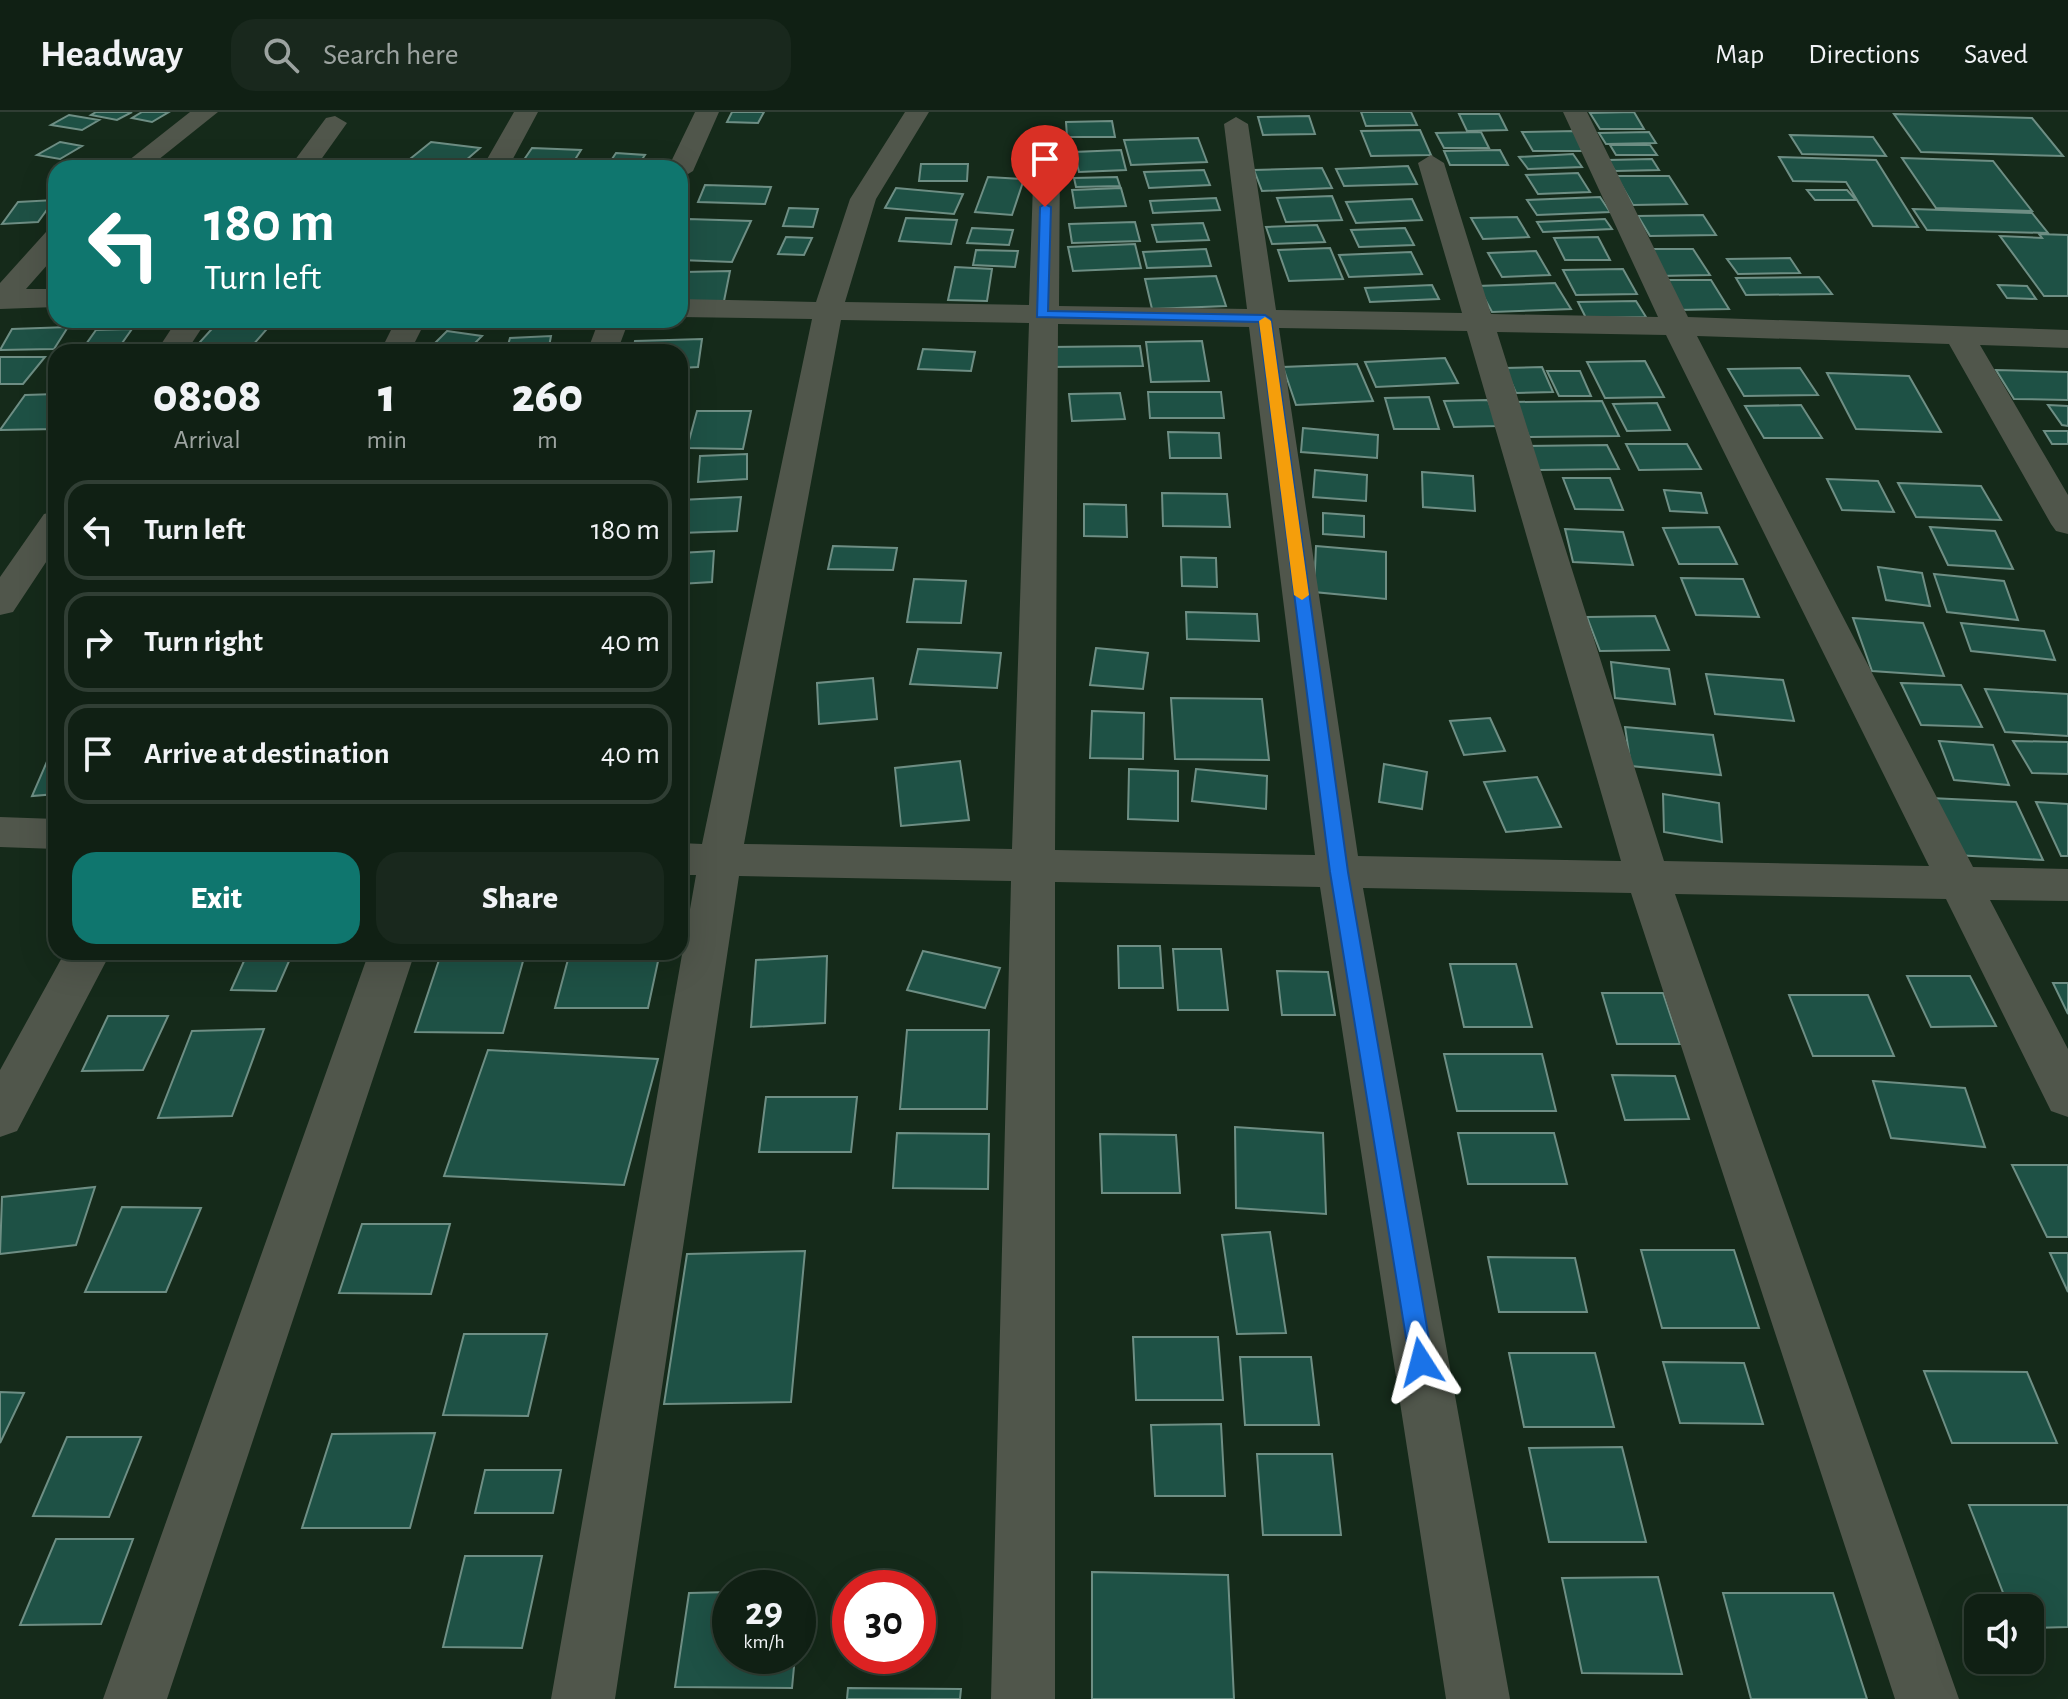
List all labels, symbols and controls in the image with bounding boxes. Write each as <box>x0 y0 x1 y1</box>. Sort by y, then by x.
search box <box>231 19 791 91</box>
icon: search <box>259 33 303 77</box>
text: Headway <box>40 36 183 74</box>
text: Search here <box>323 40 459 70</box>
text: Map <box>1715 41 1764 69</box>
text: Directions <box>1808 41 1920 69</box>
text: Saved <box>1964 41 2028 69</box>
pin <box>1011 125 1079 207</box>
icon: arrive <box>1023 137 1067 181</box>
icon: left <box>72 192 176 296</box>
text: 180 m <box>204 195 335 251</box>
text: Turn left <box>204 260 321 296</box>
text: 08:08 <box>153 373 262 421</box>
text: 1 <box>378 373 396 421</box>
text: 260 <box>512 373 583 421</box>
text: Arrival <box>174 427 241 453</box>
text: min <box>367 427 407 453</box>
text: m <box>537 427 558 453</box>
icon: left <box>76 508 120 552</box>
text: Turn left <box>144 515 245 545</box>
text: 180 m <box>591 515 660 545</box>
icon: right <box>76 620 120 664</box>
text: Turn right <box>144 627 263 657</box>
text: 40 m <box>601 627 660 657</box>
icon: arrive <box>76 732 120 776</box>
text: Arrive at destination <box>144 739 390 769</box>
text: 40 m <box>601 739 660 769</box>
button: Exit <box>72 852 360 944</box>
button: Share <box>376 852 664 944</box>
position arrow <box>1379 1320 1463 1404</box>
speed limit sign: 30 <box>832 1570 936 1674</box>
text: 29 <box>745 1592 783 1632</box>
map controls <box>1964 1594 2044 1674</box>
button: sound <box>1964 1594 2044 1674</box>
text: km/h <box>743 1632 785 1652</box>

